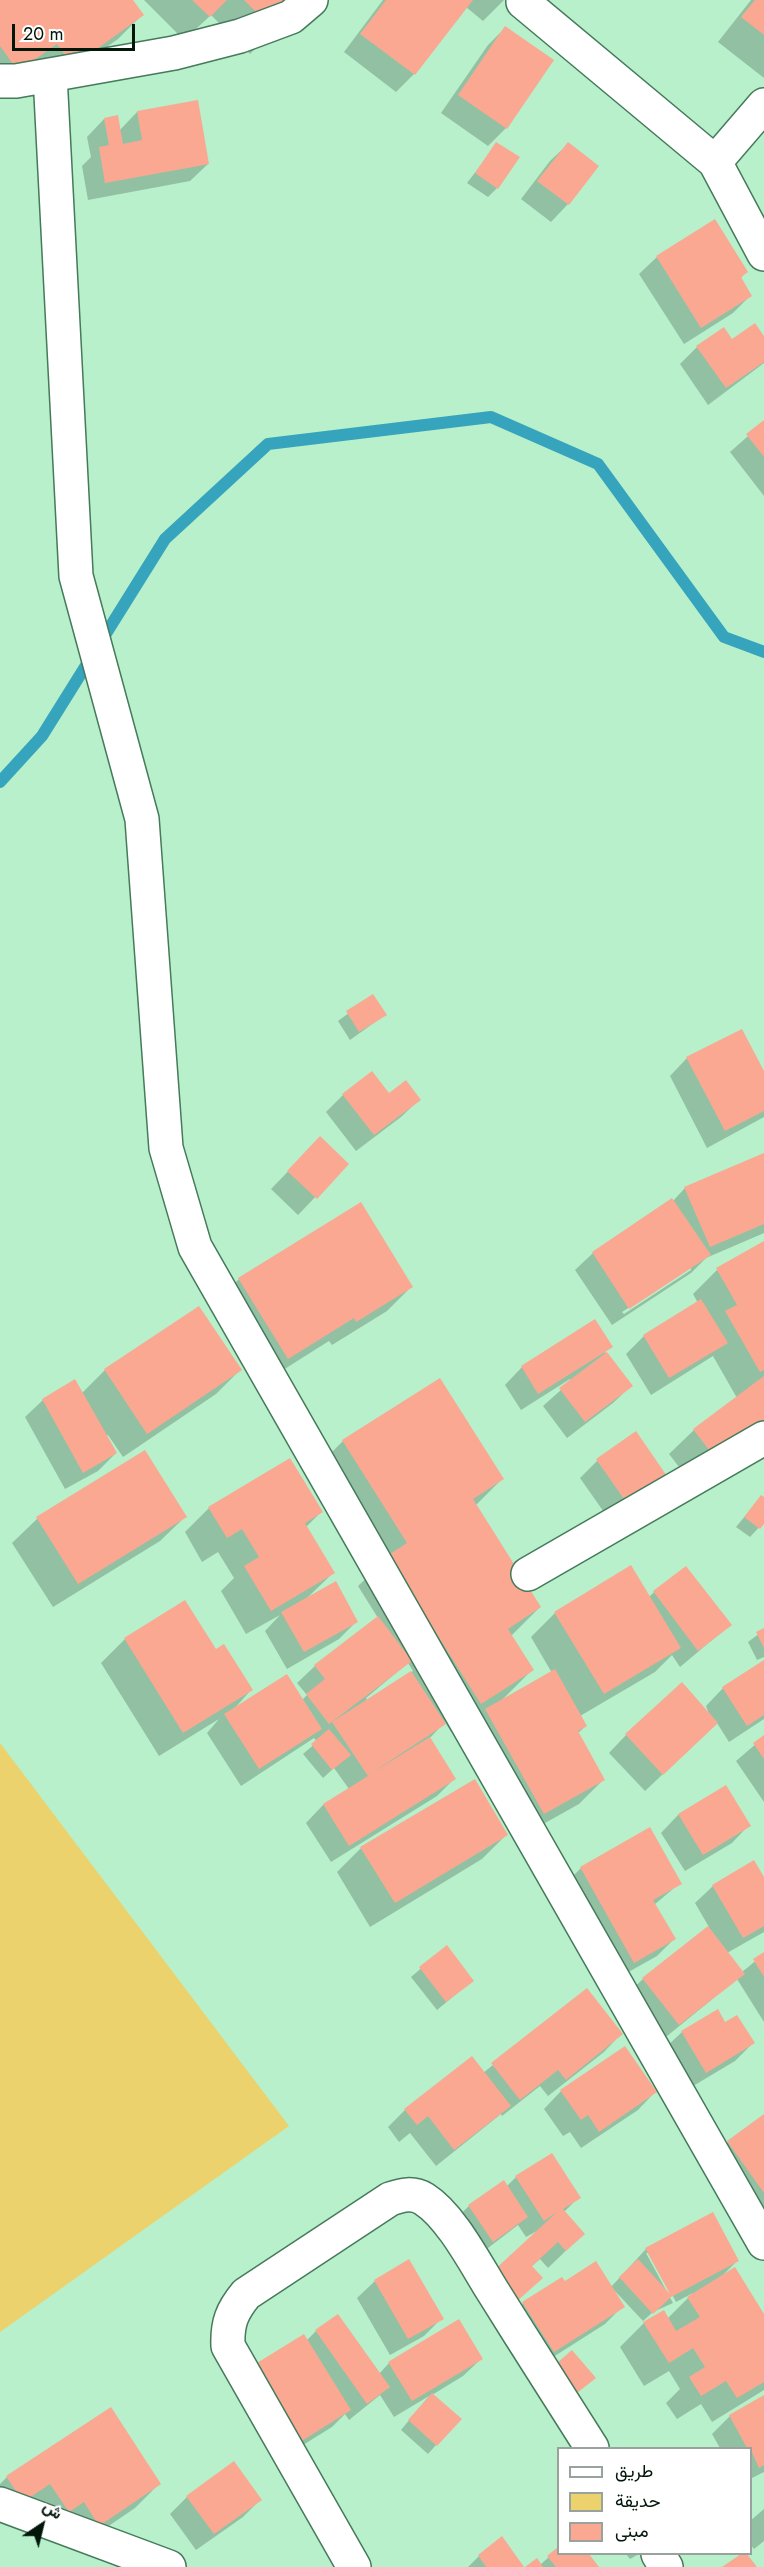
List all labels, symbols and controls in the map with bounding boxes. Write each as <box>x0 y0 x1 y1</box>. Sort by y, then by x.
scale bar <box>15 12 138 50</box>
text: 20 m <box>23 21 63 47</box>
legend <box>557 2447 752 2555</box>
text: طريق <box>615 2458 653 2484</box>
text: حديقة <box>615 2488 661 2514</box>
north arrow <box>12 2495 72 2555</box>
text: ش <box>38 2495 67 2525</box>
text: مبنى <box>615 2518 649 2544</box>

